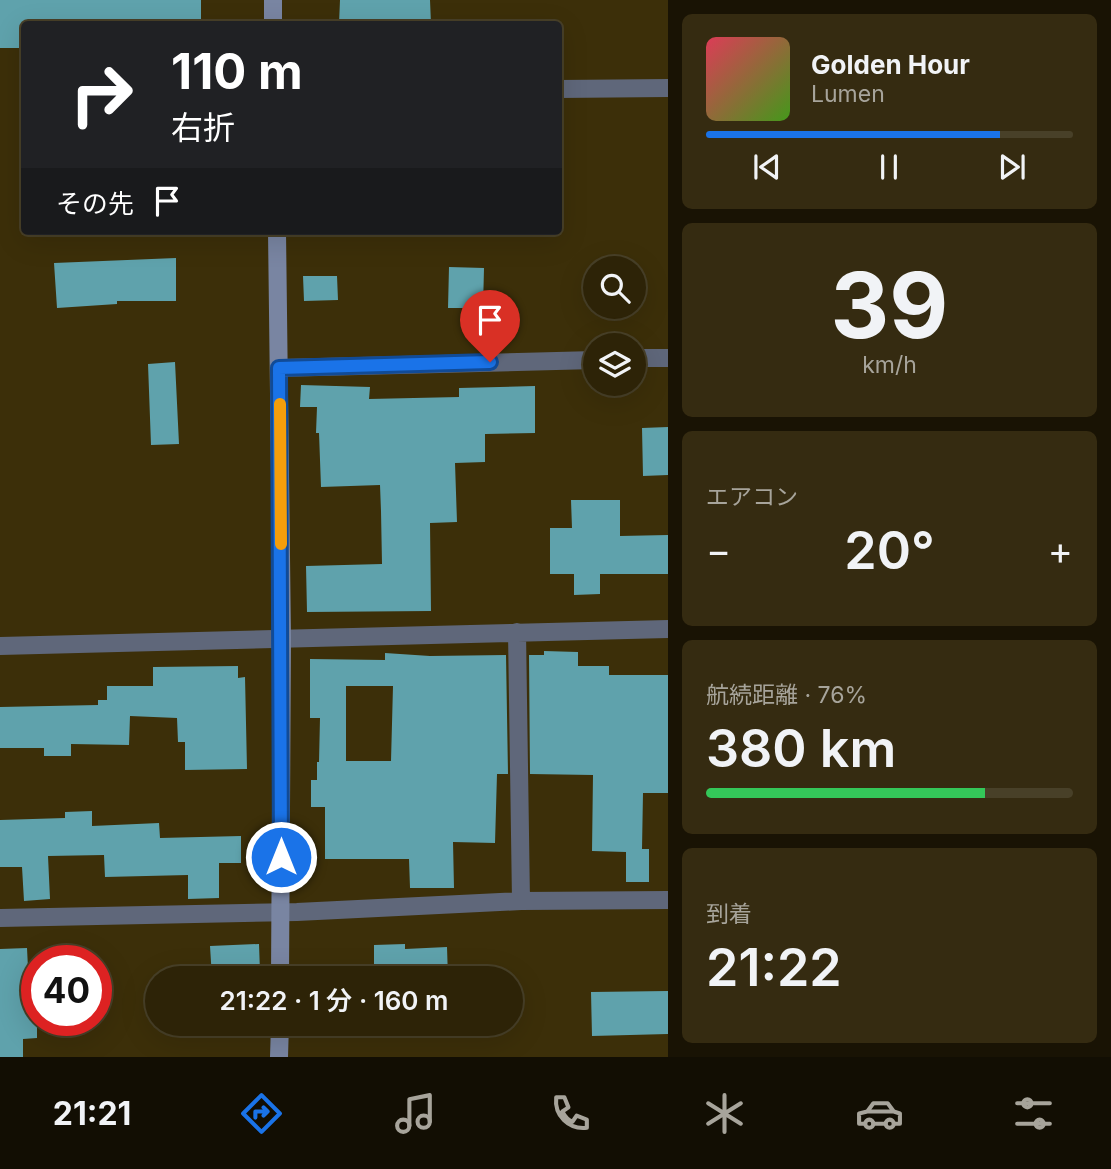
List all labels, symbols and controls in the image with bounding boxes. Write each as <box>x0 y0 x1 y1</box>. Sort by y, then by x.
text: 110 m <box>171 42 303 101</box>
icon: right <box>56 49 147 140</box>
text: Golden Hour <box>811 49 970 80</box>
text: Lumen <box>811 80 885 108</box>
text: 右折 <box>171 108 235 147</box>
icon: previous <box>748 148 786 186</box>
icon: pause <box>870 148 908 186</box>
icon: next <box>993 148 1031 186</box>
icon: arrive <box>148 182 186 220</box>
text: その先 <box>56 188 134 219</box>
text: 39 <box>831 250 948 360</box>
map controls <box>583 256 646 396</box>
button: search <box>583 256 646 319</box>
pin <box>460 290 520 362</box>
icon: arrive <box>471 301 509 339</box>
button: layers <box>583 333 646 396</box>
text: km/h <box>862 351 917 379</box>
text: エアコン <box>706 483 798 511</box>
text: 20° <box>844 519 935 582</box>
text: − <box>706 527 731 573</box>
text: + <box>1048 527 1073 573</box>
text: 航続距離 · 76% <box>706 681 867 709</box>
text: 380 km <box>706 717 896 780</box>
position arrow <box>244 820 318 894</box>
text: 到着 <box>706 900 752 928</box>
text: 21:22 <box>706 936 842 999</box>
speed limit sign: 40 <box>21 945 112 1036</box>
text: 21:22 · 1 分 · 160 m <box>220 985 448 1016</box>
icon: directions <box>237 1089 286 1138</box>
icon: music <box>391 1089 440 1138</box>
icon: phone <box>546 1089 595 1138</box>
icon: climate <box>700 1089 749 1138</box>
icon: car <box>855 1089 904 1138</box>
icon: filters <box>1009 1089 1058 1138</box>
text: 21:21 <box>53 1094 131 1133</box>

